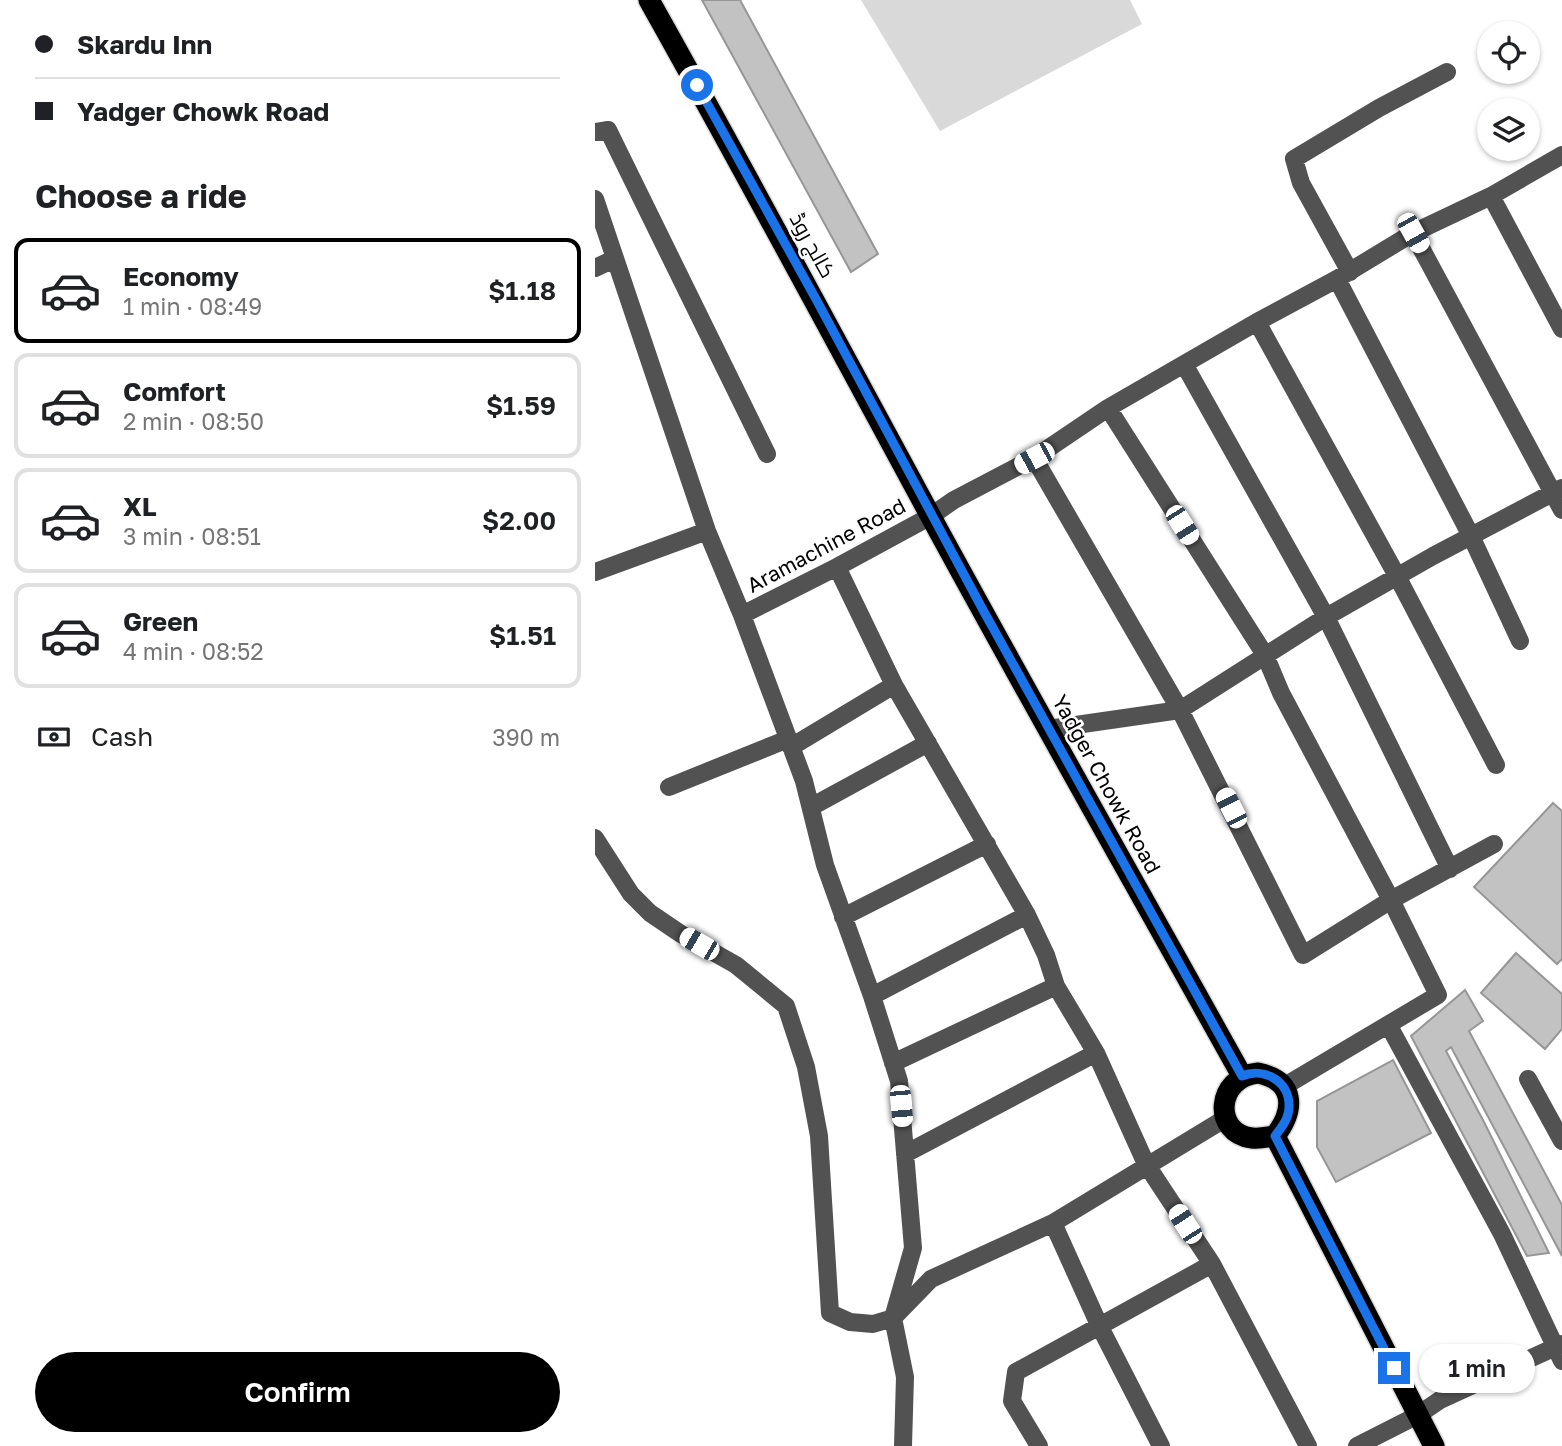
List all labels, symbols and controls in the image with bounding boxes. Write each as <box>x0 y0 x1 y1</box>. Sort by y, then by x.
map controls <box>1477 21 1540 161</box>
button: locate <box>1477 21 1540 84</box>
text: Skardu Inn <box>77 29 212 60</box>
route start <box>681 69 713 101</box>
text: Yadger Chowk Road <box>77 96 329 127</box>
button: layers <box>1477 98 1540 161</box>
text: Choose a ride <box>35 177 247 215</box>
street label: کالج روڈ <box>783 208 841 283</box>
car <box>1394 210 1433 256</box>
icon: car <box>39 259 102 322</box>
text: Economy <box>123 261 239 292</box>
text: $1.18 <box>488 275 556 306</box>
text: 1 min · 08:49 <box>123 292 262 320</box>
icon: car <box>39 374 102 437</box>
text: Comfort <box>123 376 226 407</box>
text: $1.59 <box>486 390 556 421</box>
text: 2 min · 08:50 <box>123 407 264 435</box>
car <box>1011 439 1058 477</box>
icon: car <box>39 489 102 552</box>
text: XL <box>123 491 157 522</box>
street label: Aramachine Road <box>742 492 910 598</box>
car <box>1162 502 1203 548</box>
text: $2.00 <box>482 505 556 536</box>
text: 3 min · 08:51 <box>123 522 261 550</box>
icon: car <box>39 604 102 667</box>
text: Green <box>123 606 198 637</box>
text: $1.51 <box>489 620 556 651</box>
text: 4 min · 08:52 <box>123 637 264 665</box>
street label: Yadger Chowk Road <box>1047 690 1167 878</box>
icon: cash <box>35 718 73 756</box>
text: Cash <box>91 721 153 752</box>
text: 390 m <box>492 723 560 751</box>
car <box>1213 785 1250 831</box>
car <box>676 924 723 964</box>
car <box>889 1084 914 1128</box>
car <box>1165 1201 1206 1247</box>
callout: 1 min <box>1419 1344 1534 1392</box>
button: Confirm <box>35 1352 560 1432</box>
route end <box>1378 1352 1410 1384</box>
text: 1 min <box>1448 1354 1506 1382</box>

